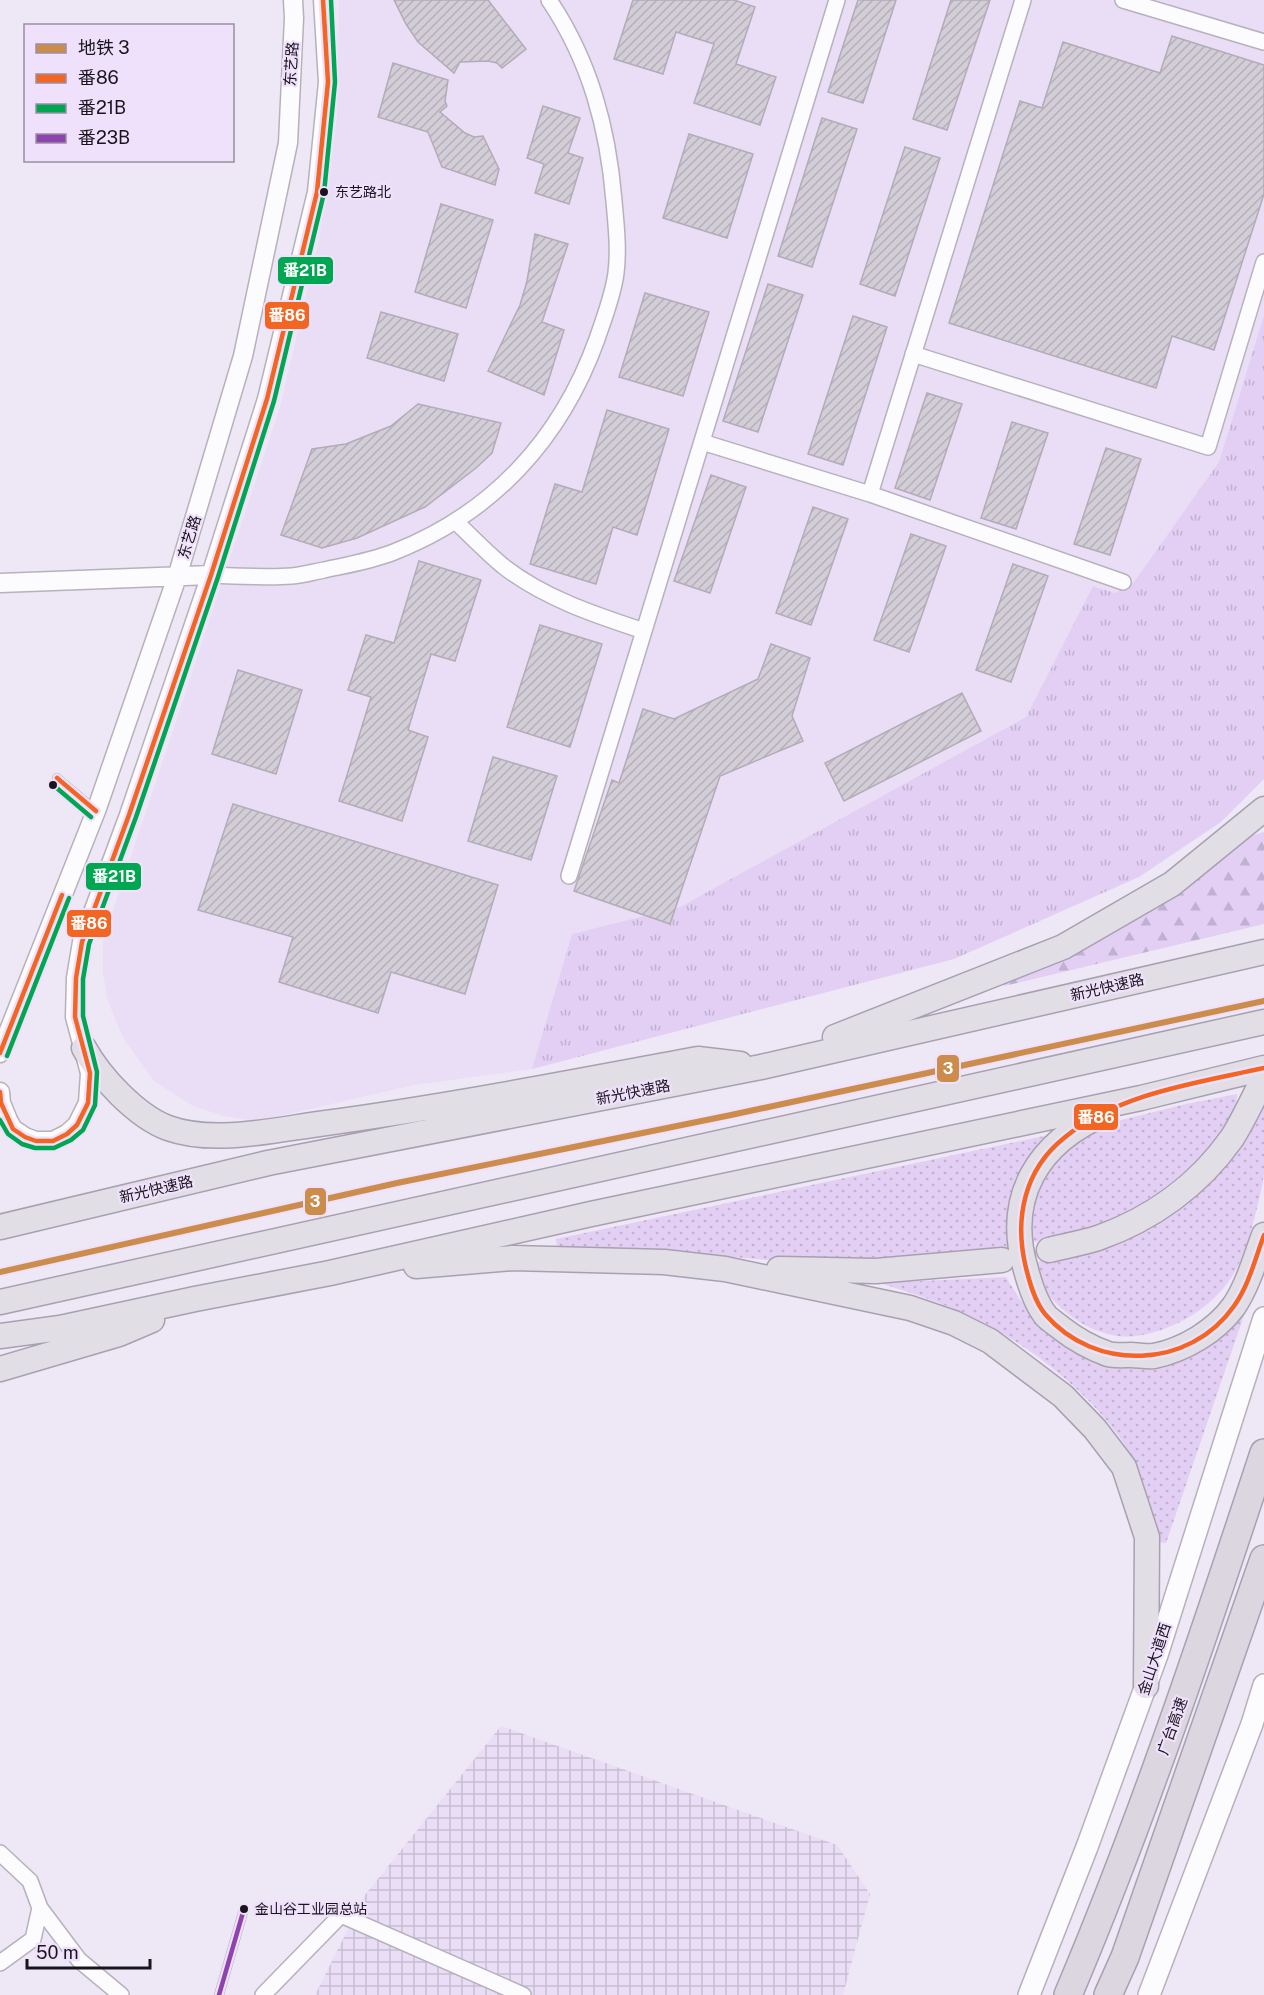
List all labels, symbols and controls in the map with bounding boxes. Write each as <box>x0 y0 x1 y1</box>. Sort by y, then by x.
legend <box>24 24 234 162</box>
text: 地铁 3 <box>78 37 130 58</box>
street label: 东艺路 <box>281 41 301 87</box>
text: 番86 <box>78 67 119 88</box>
text: 番21B <box>78 97 126 118</box>
text: 番23B <box>78 127 130 148</box>
place label: 东艺路北 <box>335 184 391 200</box>
marker: 东艺路北 <box>318 186 330 198</box>
line badge: 番21B <box>277 256 334 285</box>
text: 番21B <box>283 261 327 280</box>
line badge: 番86 <box>264 301 310 330</box>
text: 番86 <box>268 306 306 325</box>
street label: 东艺路 <box>174 513 204 561</box>
unlabelled marker <box>47 779 59 791</box>
line badge: 番21B <box>85 862 142 891</box>
text: 番21B <box>92 867 136 886</box>
line badge: 番86 <box>66 909 112 938</box>
text: 番86 <box>70 914 108 933</box>
street label: 新光快速路 <box>1069 970 1145 1004</box>
line badge: 3 <box>936 1054 960 1083</box>
text: 3 <box>943 1059 953 1078</box>
street label: 新光快速路 <box>595 1076 671 1108</box>
line badge: 番86 <box>1073 1103 1119 1131</box>
text: 番86 <box>1077 1108 1115 1127</box>
street label: 新光快速路 <box>118 1172 194 1206</box>
line badge: 3 <box>304 1187 327 1216</box>
text: 3 <box>310 1192 320 1211</box>
street label: 金山大道西 <box>1134 1621 1174 1697</box>
street label: 广台高速 <box>1154 1695 1190 1757</box>
place label: 金山谷工业园总站 <box>255 1901 367 1917</box>
marker: 金山谷工业园总站 <box>238 1903 250 1915</box>
scale bar <box>27 1932 150 1970</box>
text: 50 m <box>36 1942 79 1963</box>

